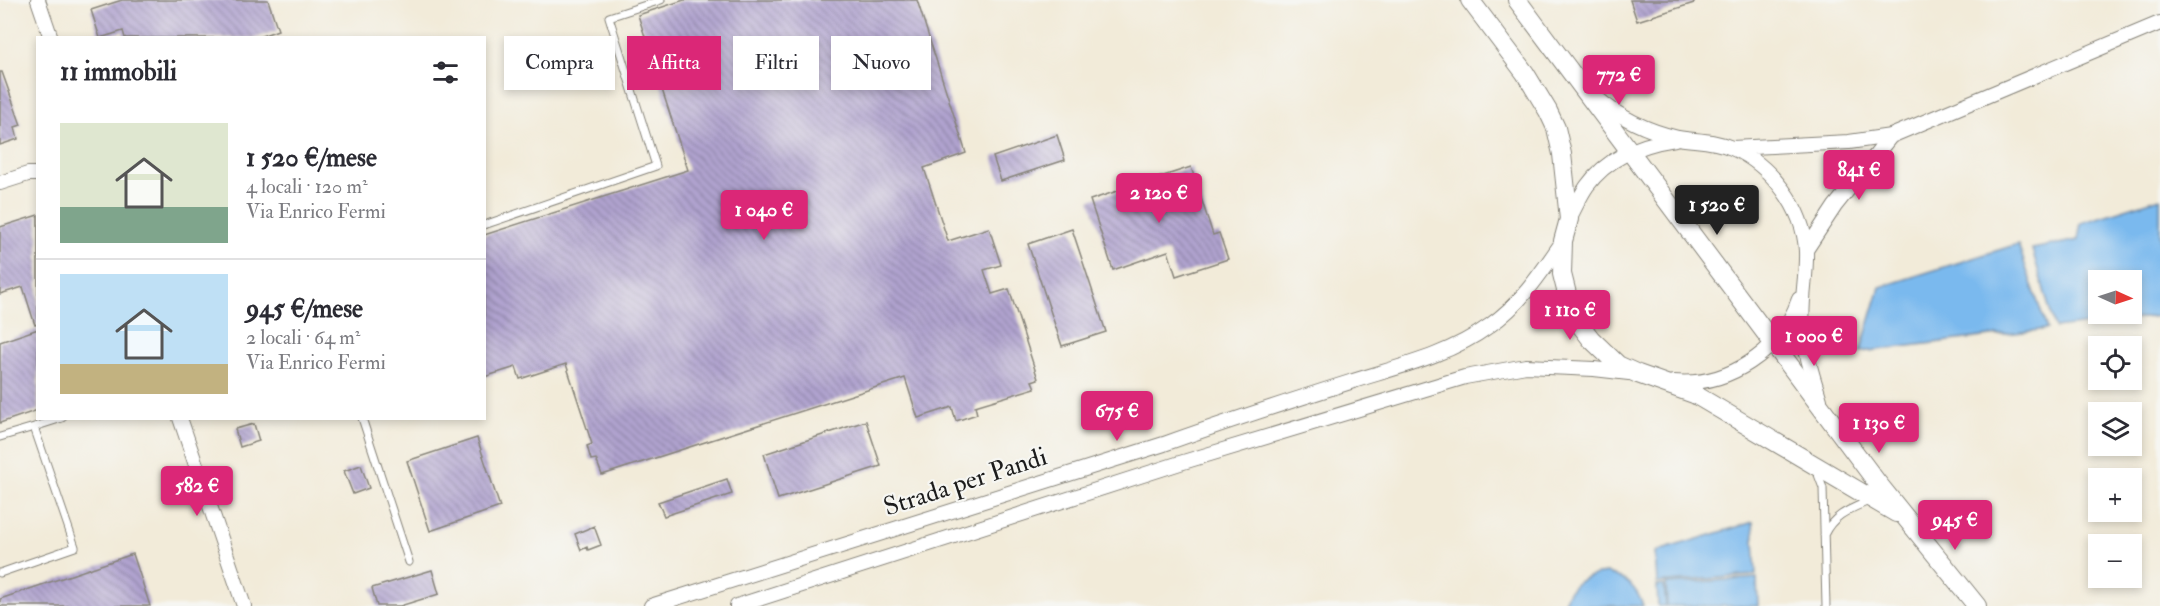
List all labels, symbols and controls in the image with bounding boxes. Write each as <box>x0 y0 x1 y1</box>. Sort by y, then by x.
chip: Compra <box>504 36 615 90</box>
chip: Affitta <box>627 36 721 90</box>
chip: Filtri <box>733 36 819 90</box>
chip: Nuovo <box>831 36 931 90</box>
pin: 772 € <box>1577 55 1661 106</box>
text: 11 immobili <box>60 56 177 88</box>
icon: filters <box>429 56 462 89</box>
text: 772 € <box>1597 62 1641 87</box>
text: 1 520 €/mese <box>246 142 377 174</box>
icon: home <box>108 147 180 219</box>
pin: 841 € <box>1817 150 1901 201</box>
text: 841 € <box>1837 157 1881 182</box>
pin: 2 120 € <box>1104 173 1214 224</box>
text: 4 locali · 120 m² <box>246 174 368 199</box>
text: 2 120 € <box>1130 180 1188 205</box>
pin: 1 520 € <box>1662 185 1772 236</box>
pin: 1 040 € <box>709 190 819 241</box>
text: 1 520 € <box>1689 192 1745 217</box>
text: 1 040 € <box>735 197 793 222</box>
text: Via Enrico Fermi <box>246 199 386 224</box>
north arrow <box>2088 270 2142 324</box>
map controls <box>2088 270 2142 588</box>
pin: 1 110 € <box>1515 290 1625 341</box>
text: 945 €/mese <box>246 293 363 325</box>
text: 1 110 € <box>1544 297 1596 322</box>
icon: home <box>108 298 180 370</box>
pin: 1 000 € <box>1759 316 1869 367</box>
text: 1 000 € <box>1785 323 1843 348</box>
text: 2 locali · 64 m² <box>246 325 360 350</box>
button: locate <box>2088 336 2142 390</box>
text: Via Enrico Fermi <box>246 350 386 375</box>
pin: 675 € <box>1075 391 1159 442</box>
text: 675 € <box>1095 398 1139 423</box>
button: layers <box>2088 402 2142 456</box>
pin: 1 130 € <box>1824 403 1934 454</box>
text: 1 130 € <box>1853 410 1905 435</box>
street label: Strada per Pandi <box>880 440 1051 524</box>
pin: 582 € <box>155 466 239 517</box>
button: + <box>2088 468 2142 522</box>
text: 582 € <box>175 473 219 498</box>
pin: 945 € <box>1913 500 1997 551</box>
text: 945 € <box>1932 507 1978 532</box>
button: − <box>2088 534 2142 588</box>

